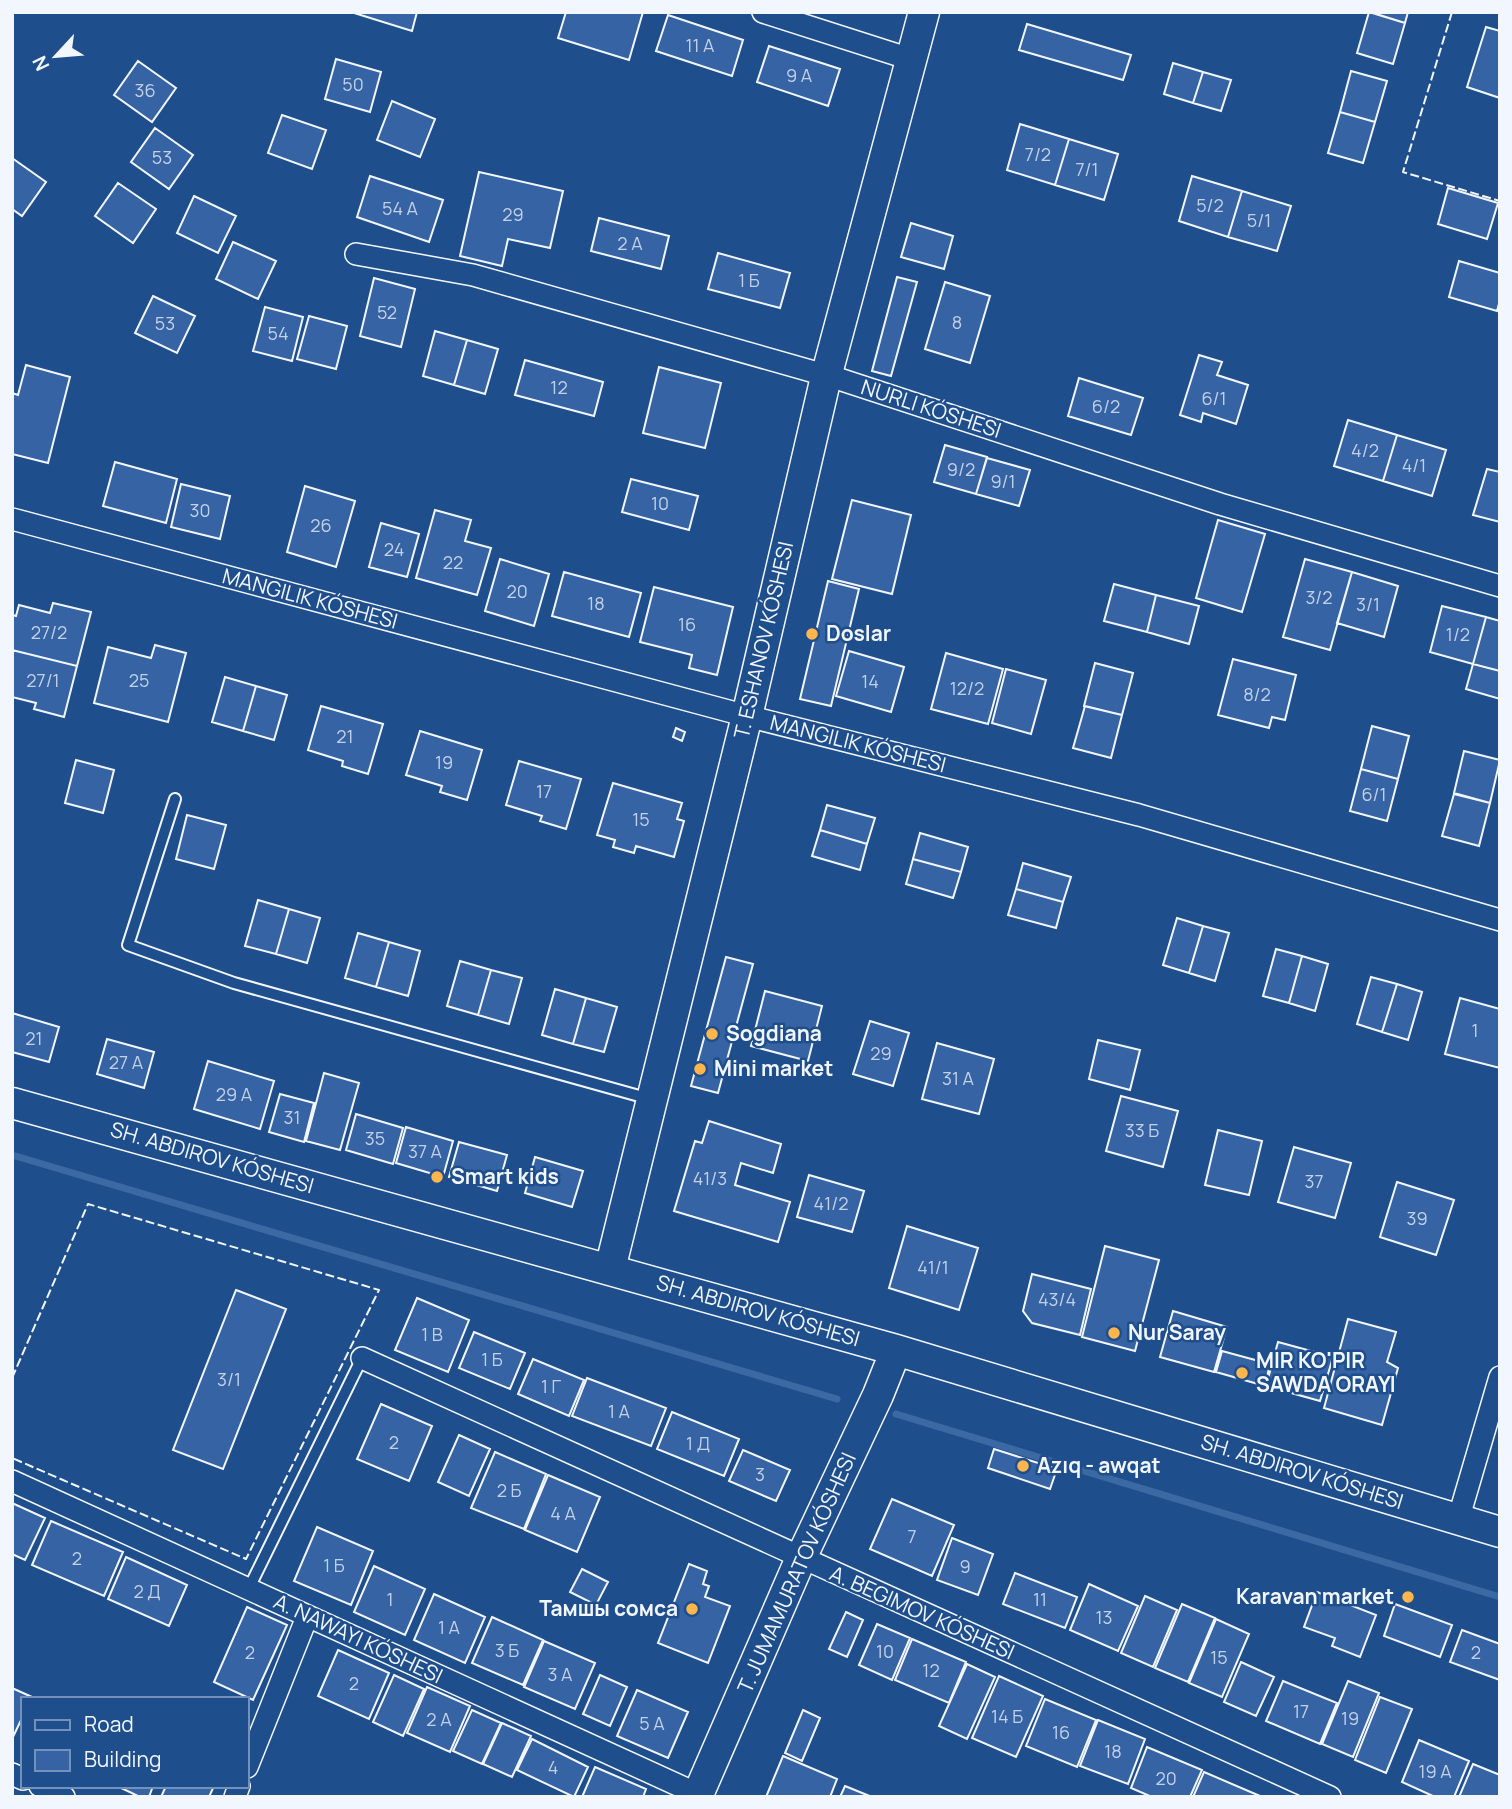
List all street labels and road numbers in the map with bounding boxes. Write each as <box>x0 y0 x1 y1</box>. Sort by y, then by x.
street label: NURLI KÓSHESI <box>858 372 1005 444</box>
street label: T. ESHANOV KÓSHESI <box>727 539 799 741</box>
street label: MANGILIK KÓSHESI <box>219 561 401 635</box>
street label: MANGILIK KÓSHESI <box>767 708 949 778</box>
street label: SH. ABDIROV KÓSHESI <box>107 1115 317 1199</box>
street label: SH. ABDIROV KÓSHESI <box>653 1268 863 1352</box>
street label: SH. ABDIROV KÓSHESI <box>1198 1427 1407 1515</box>
street label: T. JUMAMURATOV KÓSHESI <box>730 1448 862 1697</box>
street label: A. BEGIMOV KÓSHESI <box>826 1559 1019 1665</box>
street label: A. NAWAYI KÓSHESI <box>269 1587 447 1690</box>

